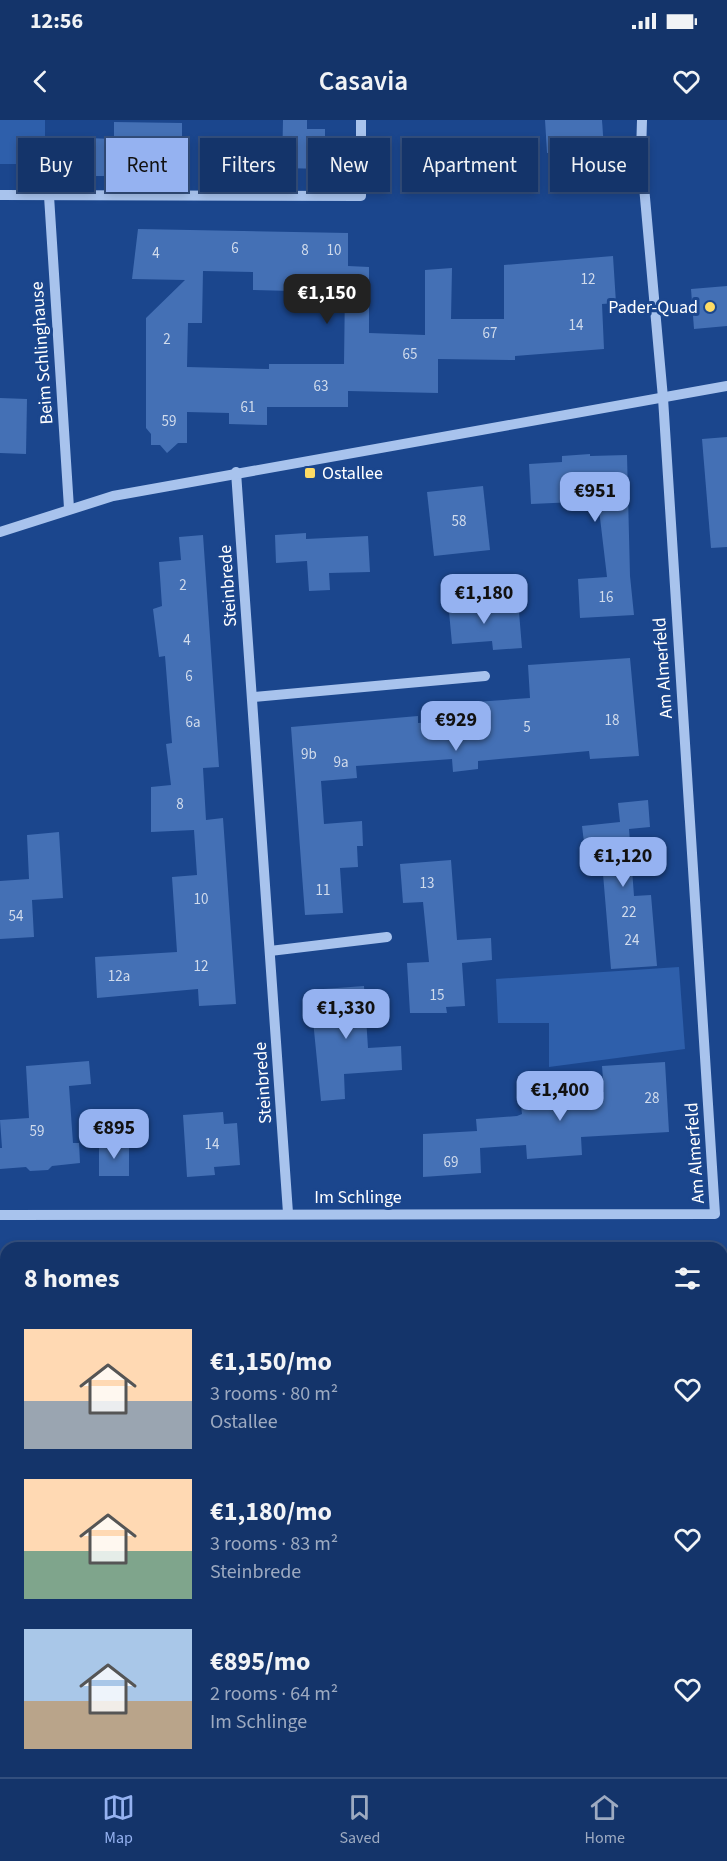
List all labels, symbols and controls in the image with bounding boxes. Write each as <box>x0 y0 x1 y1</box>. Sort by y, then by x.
text: 12:56 <box>30 5 83 37</box>
text: Casavia <box>319 62 408 101</box>
icon: back <box>24 65 57 98</box>
icon: heart <box>670 65 703 98</box>
chip: Buy <box>18 138 94 192</box>
chip: Rent <box>106 138 188 192</box>
chip: Filters <box>200 138 296 192</box>
chip: New <box>308 138 390 192</box>
chip: Apartment <box>402 138 538 192</box>
chip: House <box>550 138 648 192</box>
house number: 6 <box>231 238 239 259</box>
house number: 8 <box>301 240 309 261</box>
house number: 10 <box>327 240 341 261</box>
house number: 4 <box>152 243 160 264</box>
house number: 12 <box>581 269 595 290</box>
pin: €1,150 <box>278 274 376 325</box>
text: €1,150 <box>298 279 356 307</box>
street label: Beim Schlinghause <box>25 281 59 425</box>
place label: Pader-Quad <box>608 295 698 320</box>
marker: Pader-Quad <box>703 300 717 314</box>
house number: 14 <box>569 315 584 336</box>
house number: 67 <box>483 323 497 344</box>
house number: 2 <box>163 329 171 350</box>
house number: 65 <box>403 344 417 365</box>
house number: 63 <box>314 376 328 397</box>
house number: 61 <box>241 397 255 418</box>
house number: 59 <box>162 411 176 432</box>
place label: Ostallee <box>322 461 383 486</box>
marker: Ostallee <box>303 466 317 480</box>
pin: €951 <box>559 472 631 523</box>
text: €951 <box>574 477 616 505</box>
house number: 58 <box>452 511 466 532</box>
street label: Steinbrede <box>213 544 243 628</box>
pin: €1,180 <box>435 574 533 625</box>
house number: 2 <box>179 575 187 596</box>
text: €1,180 <box>455 579 513 607</box>
house number: 16 <box>599 587 613 608</box>
street label: Am Almerfeld <box>647 617 679 719</box>
house number: 4 <box>183 630 191 651</box>
house number: 6 <box>185 666 193 687</box>
pin: €929 <box>420 701 492 752</box>
text: €929 <box>435 706 477 734</box>
house number: 18 <box>605 710 619 731</box>
house number: 6a <box>185 712 201 733</box>
house number: 5 <box>523 717 531 738</box>
house number: 9b <box>301 744 317 765</box>
house number: 9a <box>333 752 349 773</box>
house number: 8 <box>176 794 184 815</box>
pin: €1,120 <box>574 837 672 888</box>
text: €1,120 <box>594 842 652 870</box>
house number: 13 <box>420 873 434 894</box>
house number: 11 <box>316 880 330 901</box>
house number: 10 <box>194 889 208 910</box>
house number: 22 <box>622 902 636 923</box>
house number: 54 <box>9 906 24 927</box>
house number: 24 <box>625 930 640 951</box>
house number: 12 <box>194 956 208 977</box>
house number: 12a <box>108 966 130 987</box>
house number: 15 <box>430 985 444 1006</box>
pin: €1,330 <box>297 989 395 1040</box>
text: €1,330 <box>317 994 375 1022</box>
street label: Steinbrede <box>248 1041 278 1125</box>
pin: €1,400 <box>511 1071 609 1122</box>
text: €1,400 <box>531 1076 589 1104</box>
house number: 28 <box>645 1088 659 1109</box>
street label: Am Almerfeld <box>679 1102 711 1204</box>
pin: €895 <box>78 1109 150 1160</box>
text: €895 <box>93 1114 135 1142</box>
house number: 59 <box>30 1121 44 1142</box>
house number: 14 <box>205 1134 220 1155</box>
house number: 69 <box>444 1152 458 1173</box>
street label: Im Schlinge <box>314 1185 402 1210</box>
text: 8 homes <box>24 1260 119 1297</box>
icon: filters <box>671 1262 704 1295</box>
text: €1,150/mo <box>210 1343 332 1380</box>
icon: home <box>72 1353 144 1425</box>
icon: heart <box>671 1373 704 1406</box>
text: 3 rooms · 80 m² <box>210 1380 338 1408</box>
text: Ostallee <box>210 1408 278 1436</box>
text: €1,180/mo <box>210 1493 332 1530</box>
icon: home <box>72 1503 144 1575</box>
icon: heart <box>671 1523 704 1556</box>
text: 3 rooms · 83 m² <box>210 1530 338 1558</box>
text: Steinbrede <box>210 1558 301 1586</box>
text: €895/mo <box>210 1643 310 1680</box>
icon: home <box>72 1653 144 1725</box>
icon: heart <box>671 1673 704 1706</box>
text: 2 rooms · 64 m² <box>210 1680 338 1708</box>
text: Im Schlinge <box>210 1708 307 1736</box>
tab: Map <box>102 1791 135 1849</box>
tab: Saved <box>339 1791 380 1849</box>
tab: Home <box>585 1791 625 1849</box>

